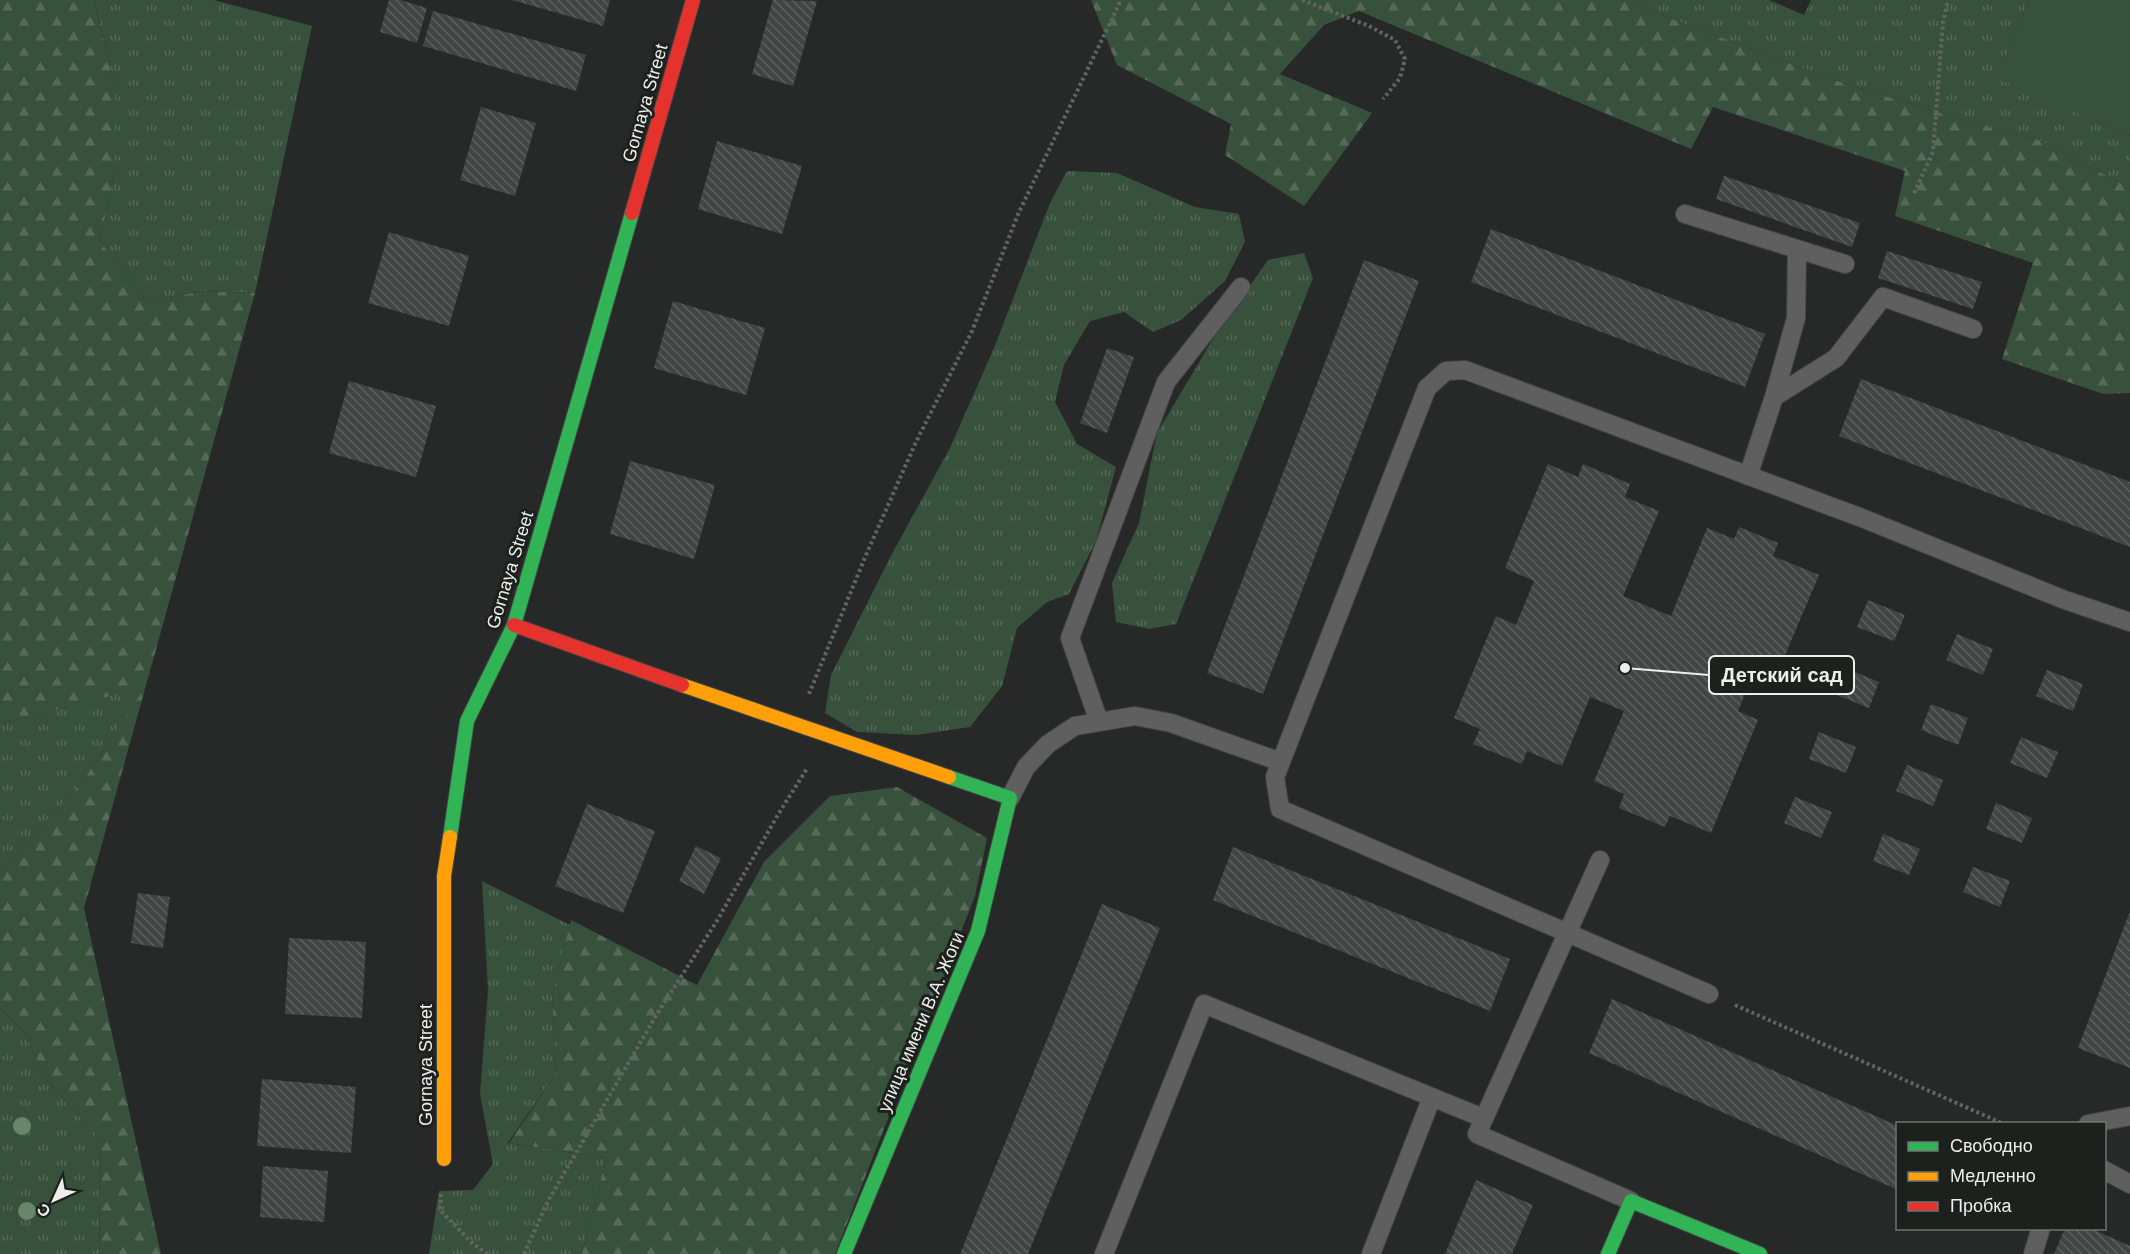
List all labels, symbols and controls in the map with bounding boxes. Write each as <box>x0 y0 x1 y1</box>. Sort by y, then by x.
street label: Gornaya Street <box>619 42 671 164</box>
street label: Gornaya Street <box>483 509 537 631</box>
callout: Детский сад <box>1709 656 1854 694</box>
text: Детский сад <box>1721 664 1843 686</box>
street label: улица имени В.А. Жоги <box>874 929 968 1115</box>
street label: Gornaya Street <box>416 1004 436 1126</box>
legend <box>1896 1122 2106 1230</box>
text: Свободно <box>1950 1136 2033 1156</box>
text: Медленно <box>1950 1166 2036 1186</box>
north arrow <box>24 1170 84 1230</box>
text: Пробка <box>1950 1196 2013 1216</box>
text: С <box>33 1200 54 1220</box>

